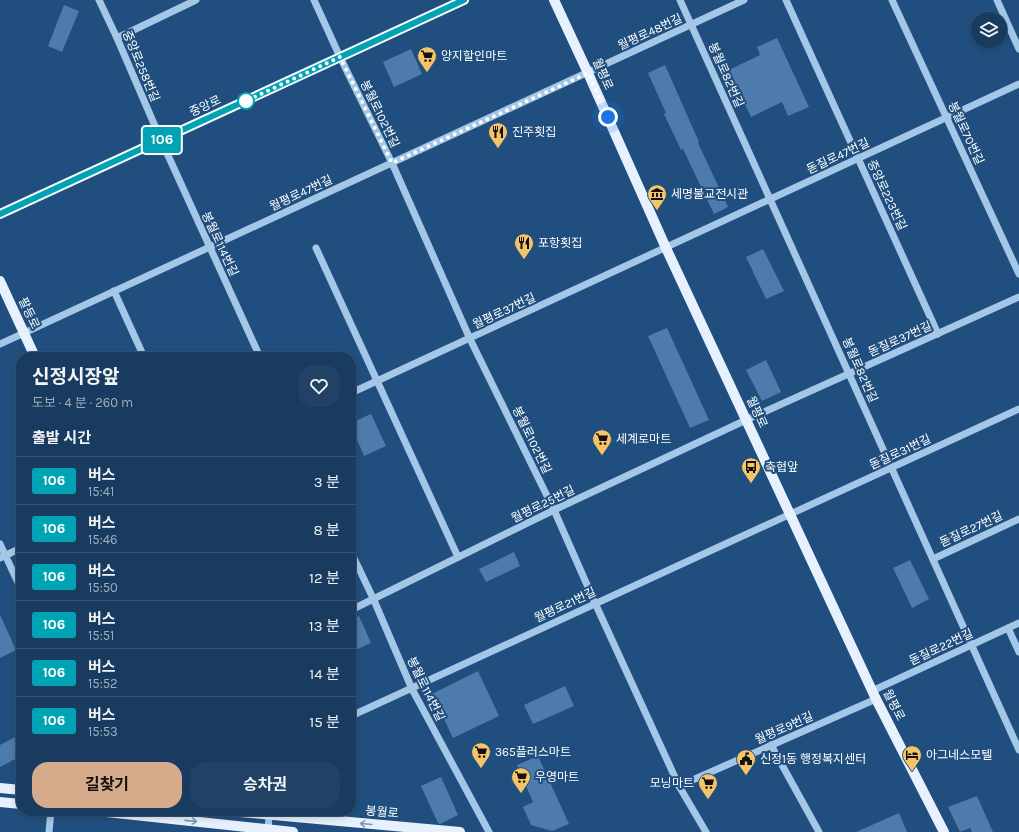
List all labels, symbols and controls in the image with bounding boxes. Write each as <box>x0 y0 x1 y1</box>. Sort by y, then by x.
street label: 월평로48번길 <box>616 11 684 53</box>
map controls <box>971 12 1007 48</box>
button: layers <box>971 12 1007 48</box>
street label: 중앙로258번길 <box>120 28 162 104</box>
street label: 봉월로82번길 <box>705 40 747 110</box>
supermarket icon: 양지할인마트 <box>416 45 438 73</box>
place label: 양지할인마트 <box>441 49 507 63</box>
street label: 월평로 <box>590 56 616 92</box>
street label: 봉월로102번길 <box>358 78 402 150</box>
unlabelled marker <box>237 92 255 110</box>
street label: 중앙로 <box>187 93 223 119</box>
street label: 봉월로70번길 <box>945 99 987 167</box>
your location <box>598 107 618 127</box>
restaurant icon: 진주횟집 <box>487 121 509 149</box>
place label: 진주횟집 <box>512 125 556 139</box>
line badge: 106 <box>139 127 185 153</box>
text: 106 <box>151 131 173 148</box>
street label: 돋질로47번길 <box>804 135 872 177</box>
street label: 중앙로223번길 <box>865 158 909 232</box>
street label: 월평로47번길 <box>267 172 335 214</box>
museum icon: 세명불교전시관 <box>646 183 668 211</box>
place label: 세명불교전시관 <box>671 187 748 201</box>
street label: 봉월로114번길 <box>199 209 241 279</box>
restaurant icon: 포항횟집 <box>513 232 535 260</box>
place label: 포항횟집 <box>538 236 582 250</box>
street label: 월평로37번길 <box>470 290 538 332</box>
street label: 팔등로 <box>16 295 42 331</box>
street label: 돋질로37번길 <box>866 319 934 359</box>
street label: 봉월로82번길 <box>839 335 881 405</box>
button: heart <box>298 365 340 407</box>
text: 신정시장앞 <box>32 366 119 388</box>
street label: 월평로 <box>744 394 770 430</box>
text: 도보 · 4 분 · 260 m <box>32 395 133 410</box>
street label: 봉월로102번길 <box>510 404 554 476</box>
supermarket icon: 세계로마트 <box>591 428 613 456</box>
text: 출발 시간 <box>32 429 91 447</box>
place label: 세계로마트 <box>616 432 671 446</box>
street label: 돋질로31번길 <box>867 432 933 472</box>
bus stop icon: 축협앞 <box>740 456 762 484</box>
place label: 축협앞 <box>765 460 798 474</box>
text: 버스 <box>88 466 116 484</box>
text: 106 <box>43 472 65 489</box>
text: 3 분 <box>314 473 340 491</box>
street label: 월평로25번길 <box>509 483 577 525</box>
text: 15:41 <box>88 484 114 499</box>
street label: 돋질로27번길 <box>937 508 1005 550</box>
text: 버스 <box>88 514 116 532</box>
text: 106 <box>43 520 65 537</box>
text: 8 분 <box>313 521 340 539</box>
text: 15:46 <box>88 532 117 547</box>
text: 버스 <box>88 562 116 580</box>
text: 106 <box>43 568 65 585</box>
text: 12 분 <box>309 569 340 587</box>
text: 15:50 <box>88 580 118 595</box>
street label: 월평로21번길 <box>532 585 598 625</box>
text: 버스 <box>88 610 116 628</box>
text: 106 <box>43 616 65 633</box>
text: 13 분 <box>309 617 340 635</box>
street label: 돋질로22번길 <box>907 626 975 668</box>
text: 15:51 <box>88 628 114 643</box>
street label: 봉월로114번길 <box>404 655 448 723</box>
text: 버스 <box>88 658 116 676</box>
text: 106 <box>43 664 65 681</box>
text: 14 분 <box>309 665 340 683</box>
text: 15:52 <box>88 676 118 691</box>
street label: 월평로 <box>880 687 908 723</box>
text: 버스 <box>88 706 116 724</box>
street label: 월평로9번길 <box>753 709 815 747</box>
text: 106 <box>43 712 65 729</box>
text: 15 분 <box>309 713 340 731</box>
text: 15:53 <box>88 724 118 739</box>
supermarket icon: 365플러스마트 <box>470 741 492 769</box>
hotel icon: 아그네스모텔 <box>901 744 923 772</box>
place label: 365플러스마트 <box>495 745 571 759</box>
public building icon: 신정1동 행정복지센터 <box>735 748 757 776</box>
place label: 아그네스모텔 <box>926 748 992 762</box>
place label: 신정1동 행정복지센터 <box>760 752 866 766</box>
button: 길찾기 <box>32 762 182 808</box>
button: 승차권 <box>190 762 340 808</box>
supermarket icon: 우영마트 <box>510 766 532 794</box>
place label: 우영마트 <box>535 770 579 784</box>
supermarket icon: 모닝마트 <box>697 772 719 800</box>
place label: 모닝마트 <box>650 776 694 790</box>
street label: 봉월로 <box>365 804 399 820</box>
one-way arrow <box>184 817 197 825</box>
one-way arrow <box>360 820 373 827</box>

